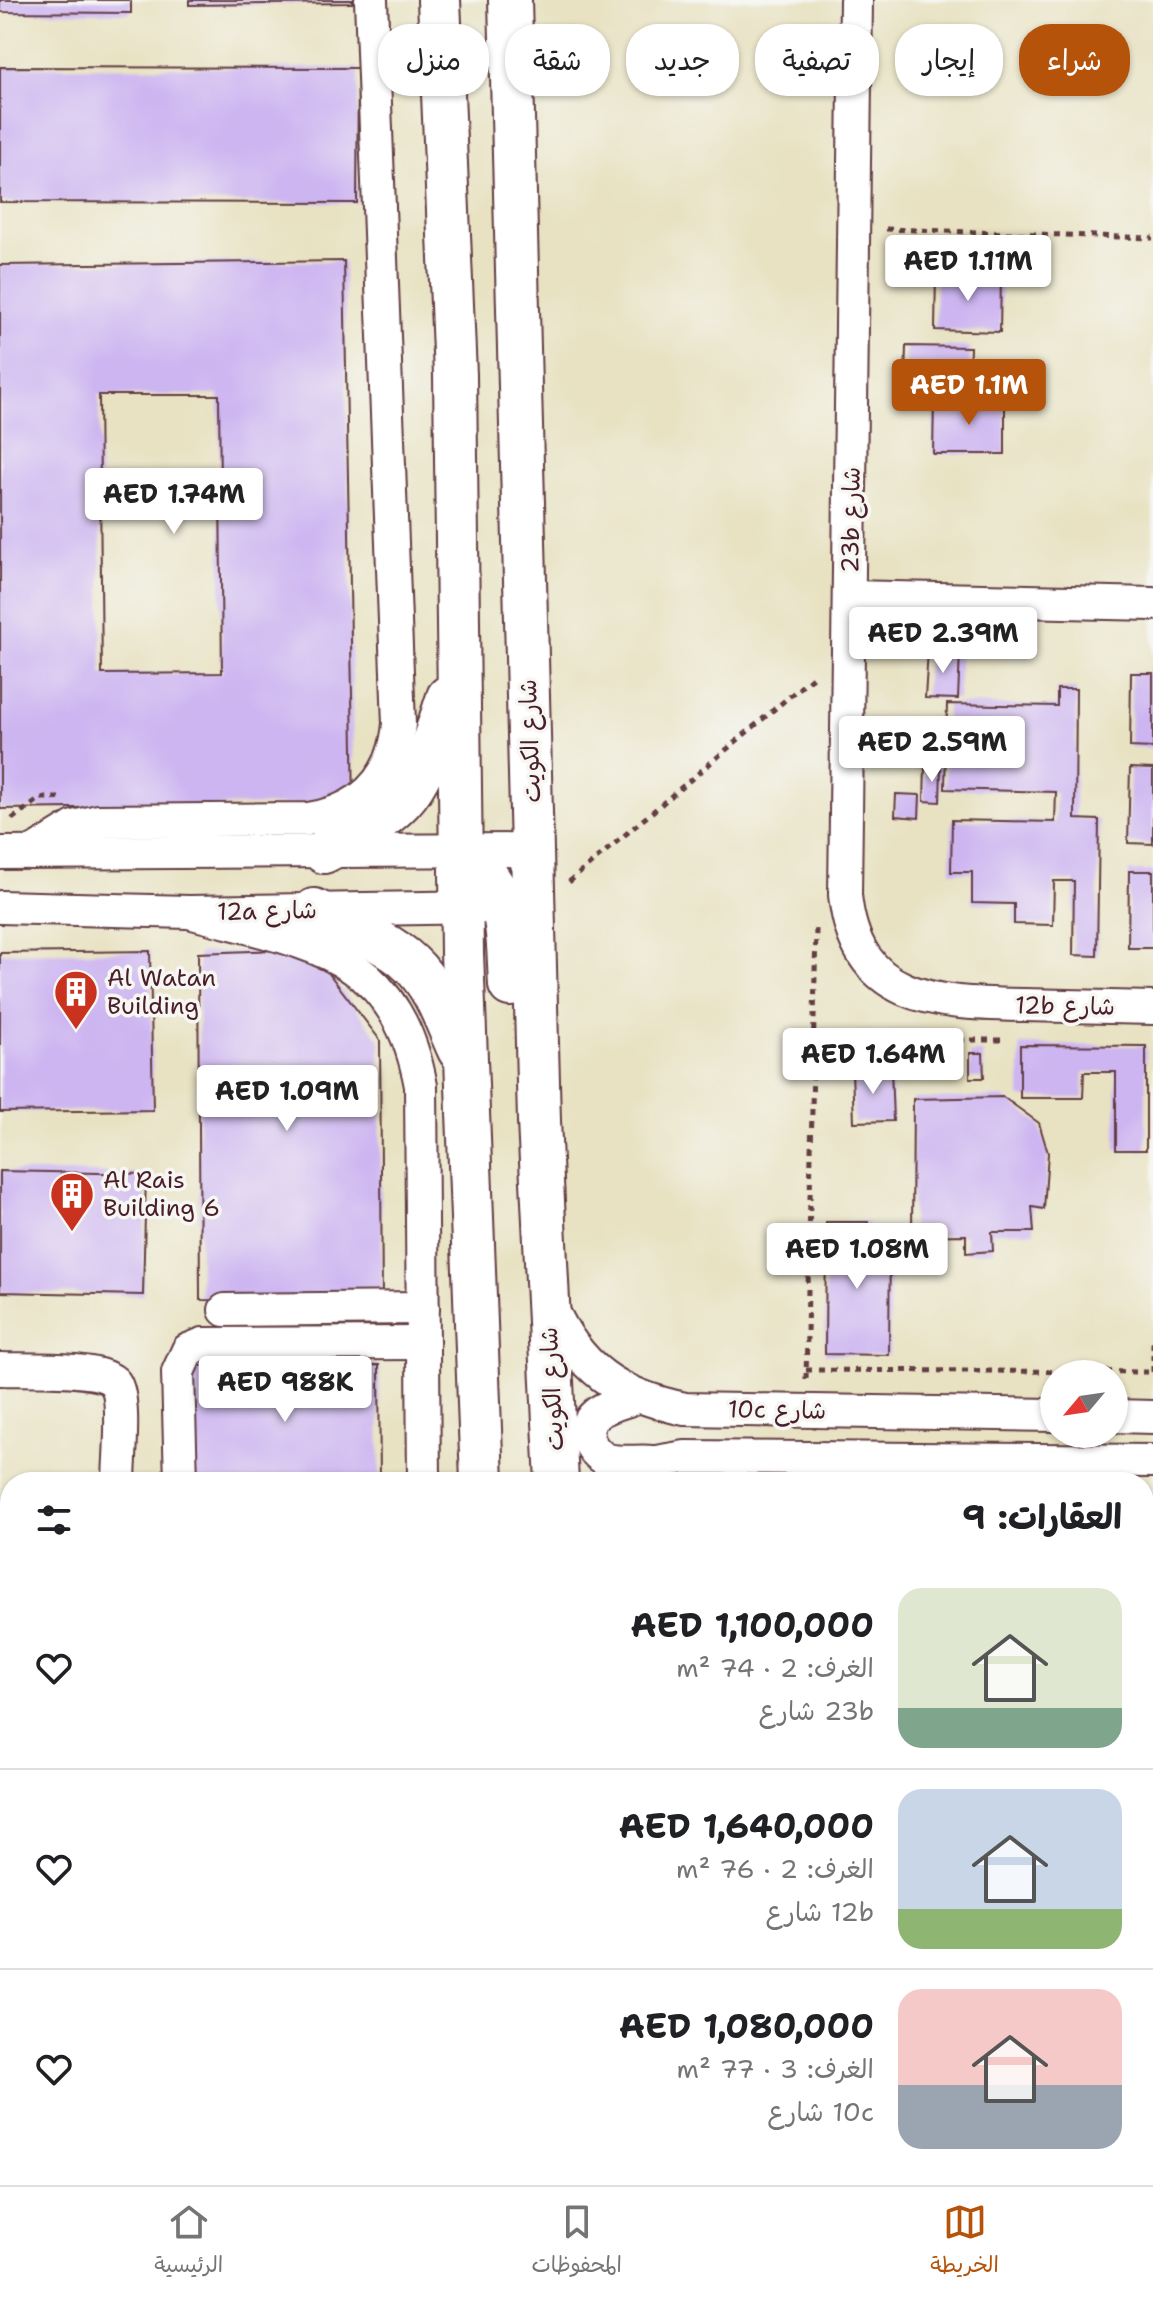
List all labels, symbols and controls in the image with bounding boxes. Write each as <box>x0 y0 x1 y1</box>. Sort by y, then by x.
chip: منزل <box>378 24 489 96</box>
chip: شقة <box>505 24 610 96</box>
chip: جديد <box>626 24 739 96</box>
chip: تصفية <box>755 24 879 96</box>
chip: إيجار <box>895 24 1003 96</box>
chip: شراء <box>1019 24 1130 96</box>
pin: AED 1.11M <box>876 235 1060 303</box>
text: AED 1.11M <box>903 243 1033 278</box>
pin: AED 1.1M <box>886 359 1052 427</box>
text: AED 1.1M <box>910 367 1028 402</box>
street label: 23b شارع <box>834 467 869 573</box>
pin: AED 1.74M <box>82 468 266 536</box>
text: AED 1.74M <box>103 476 245 511</box>
pin: AED 2.39M <box>851 607 1035 675</box>
text: AED 2.39M <box>867 615 1019 650</box>
street label: شارع الكويت <box>512 679 549 803</box>
pin: AED 2.59M <box>840 716 1024 784</box>
text: AED 2.59M <box>857 724 1007 759</box>
street label: 12a شارع <box>217 894 317 929</box>
place label: Al Watan Building <box>107 962 216 1022</box>
building icon: Al Watan Building <box>52 968 100 1031</box>
street label: 12b شارع <box>1015 989 1115 1024</box>
pin: AED 1.64M <box>781 1028 965 1096</box>
text: AED 1.64M <box>801 1036 945 1071</box>
pin: AED 1.09M <box>195 1065 379 1133</box>
text: AED 1.09M <box>215 1073 359 1108</box>
place label: Al Rais Building 6 <box>103 1164 220 1224</box>
building icon: Al Rais Building 6 <box>48 1170 96 1233</box>
pin: AED 1.08M <box>765 1223 949 1291</box>
text: AED 1.08M <box>785 1231 929 1266</box>
street label: شارع الكويت <box>533 1326 572 1452</box>
pin: AED 988K <box>202 1356 368 1424</box>
north arrow <box>1040 1360 1128 1448</box>
map controls <box>1040 1360 1128 1448</box>
text: AED 988K <box>217 1364 353 1399</box>
street label: 10c شارع <box>728 1393 826 1428</box>
text: العقارات: 9 <box>962 1494 1122 1540</box>
icon: filters <box>32 1498 76 1542</box>
text: AED 1,100,000 <box>631 1602 874 1648</box>
icon: home <box>962 1620 1058 1716</box>
icon: heart <box>32 1646 76 1690</box>
text: الغرف: 2 · 74 m² <box>676 1650 874 1685</box>
text: 23b شارع <box>759 1693 874 1728</box>
text: AED 1,640,000 <box>619 1803 874 1849</box>
icon: home <box>962 1821 1058 1917</box>
icon: heart <box>32 1847 76 1891</box>
text: الغرف: 2 · 76 m² <box>676 1851 874 1886</box>
text: 12b شارع <box>766 1894 874 1929</box>
text: AED 1,080,000 <box>619 2003 874 2049</box>
icon: home <box>962 2021 1058 2117</box>
icon: heart <box>32 2047 76 2091</box>
text: الغرف: 3 · 77 m² <box>677 2051 874 2086</box>
text: 10c شارع <box>767 2094 874 2129</box>
tab: الرئيسية <box>154 2200 223 2284</box>
tab: المحفوظات <box>531 2200 622 2284</box>
tab: الخريطة <box>930 2200 999 2284</box>

